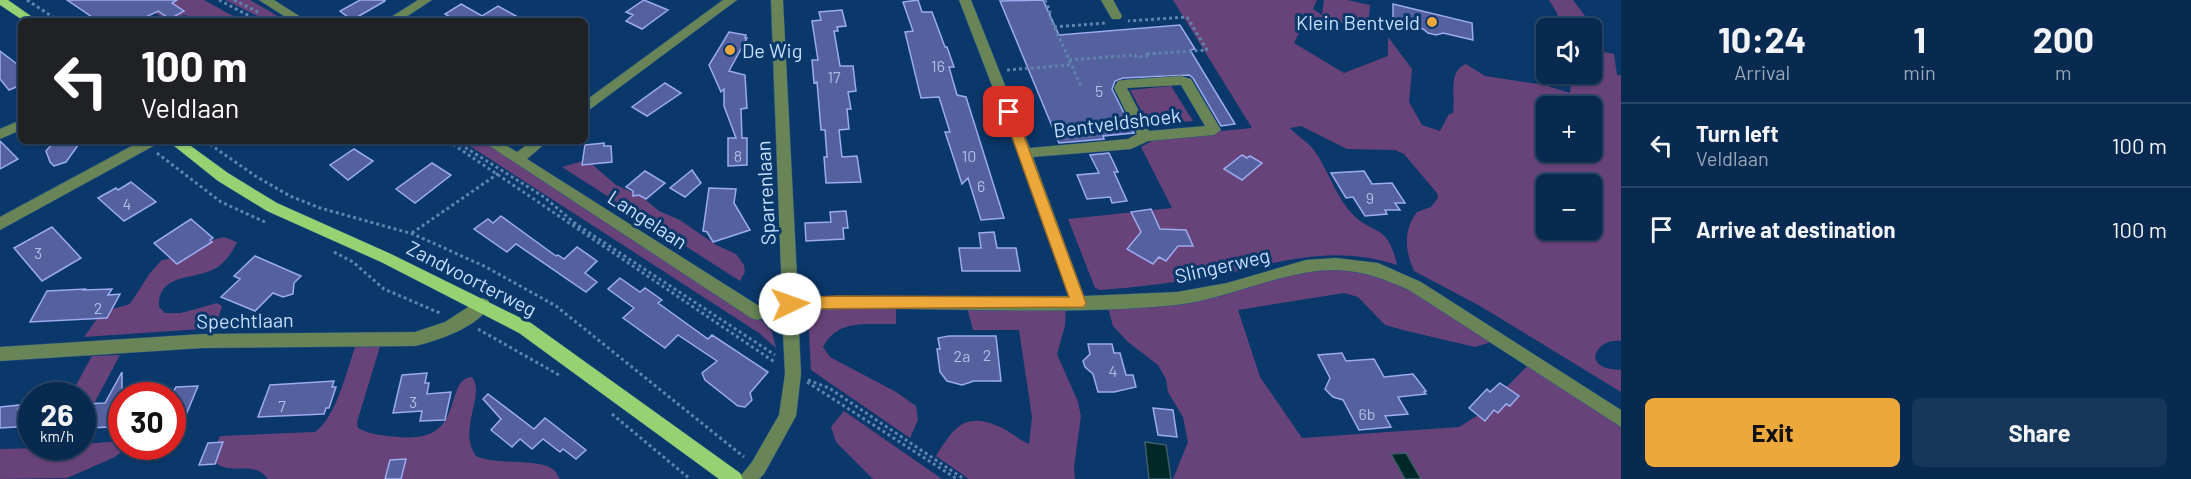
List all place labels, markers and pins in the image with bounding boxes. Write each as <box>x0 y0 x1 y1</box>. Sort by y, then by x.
place label: Klein Bentveld <box>1296 10 1420 34</box>
marker: Klein Bentveld <box>1425 15 1439 29</box>
place label: De Wig <box>742 38 802 62</box>
marker: De Wig <box>723 43 737 57</box>
pin <box>983 86 1034 137</box>

